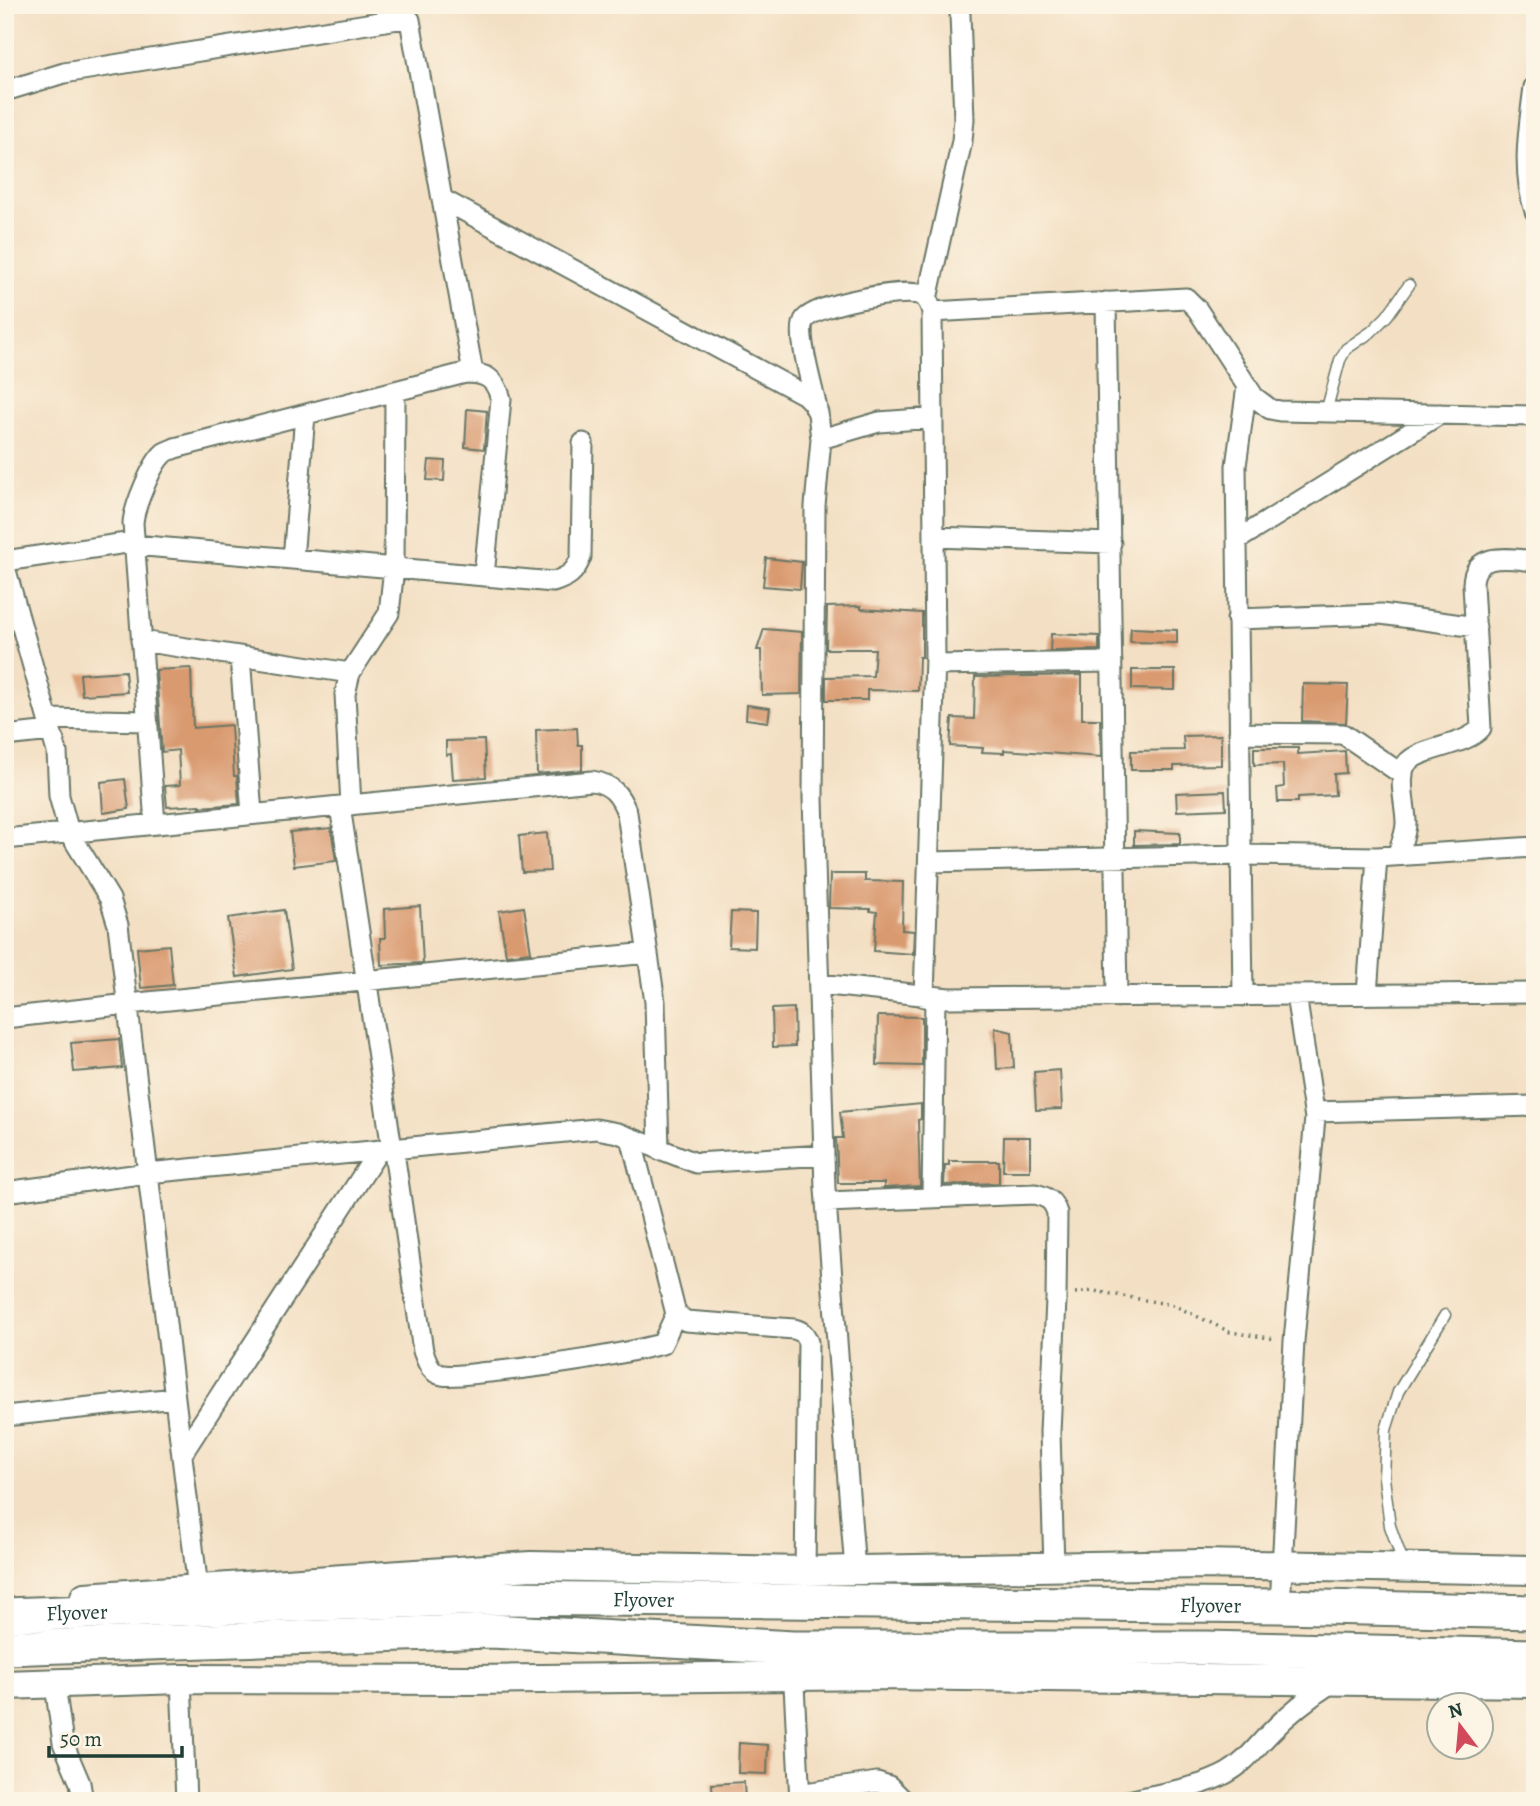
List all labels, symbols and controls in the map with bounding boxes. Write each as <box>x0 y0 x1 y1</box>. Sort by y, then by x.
street label: Flyover <box>613 1585 675 1614</box>
street label: Flyover <box>1180 1591 1242 1620</box>
street label: Flyover <box>46 1597 108 1628</box>
north arrow <box>1424 1690 1494 1760</box>
text: N <box>1445 1696 1466 1725</box>
scale bar <box>49 1715 182 1759</box>
text: 50 m <box>60 1725 102 1753</box>

